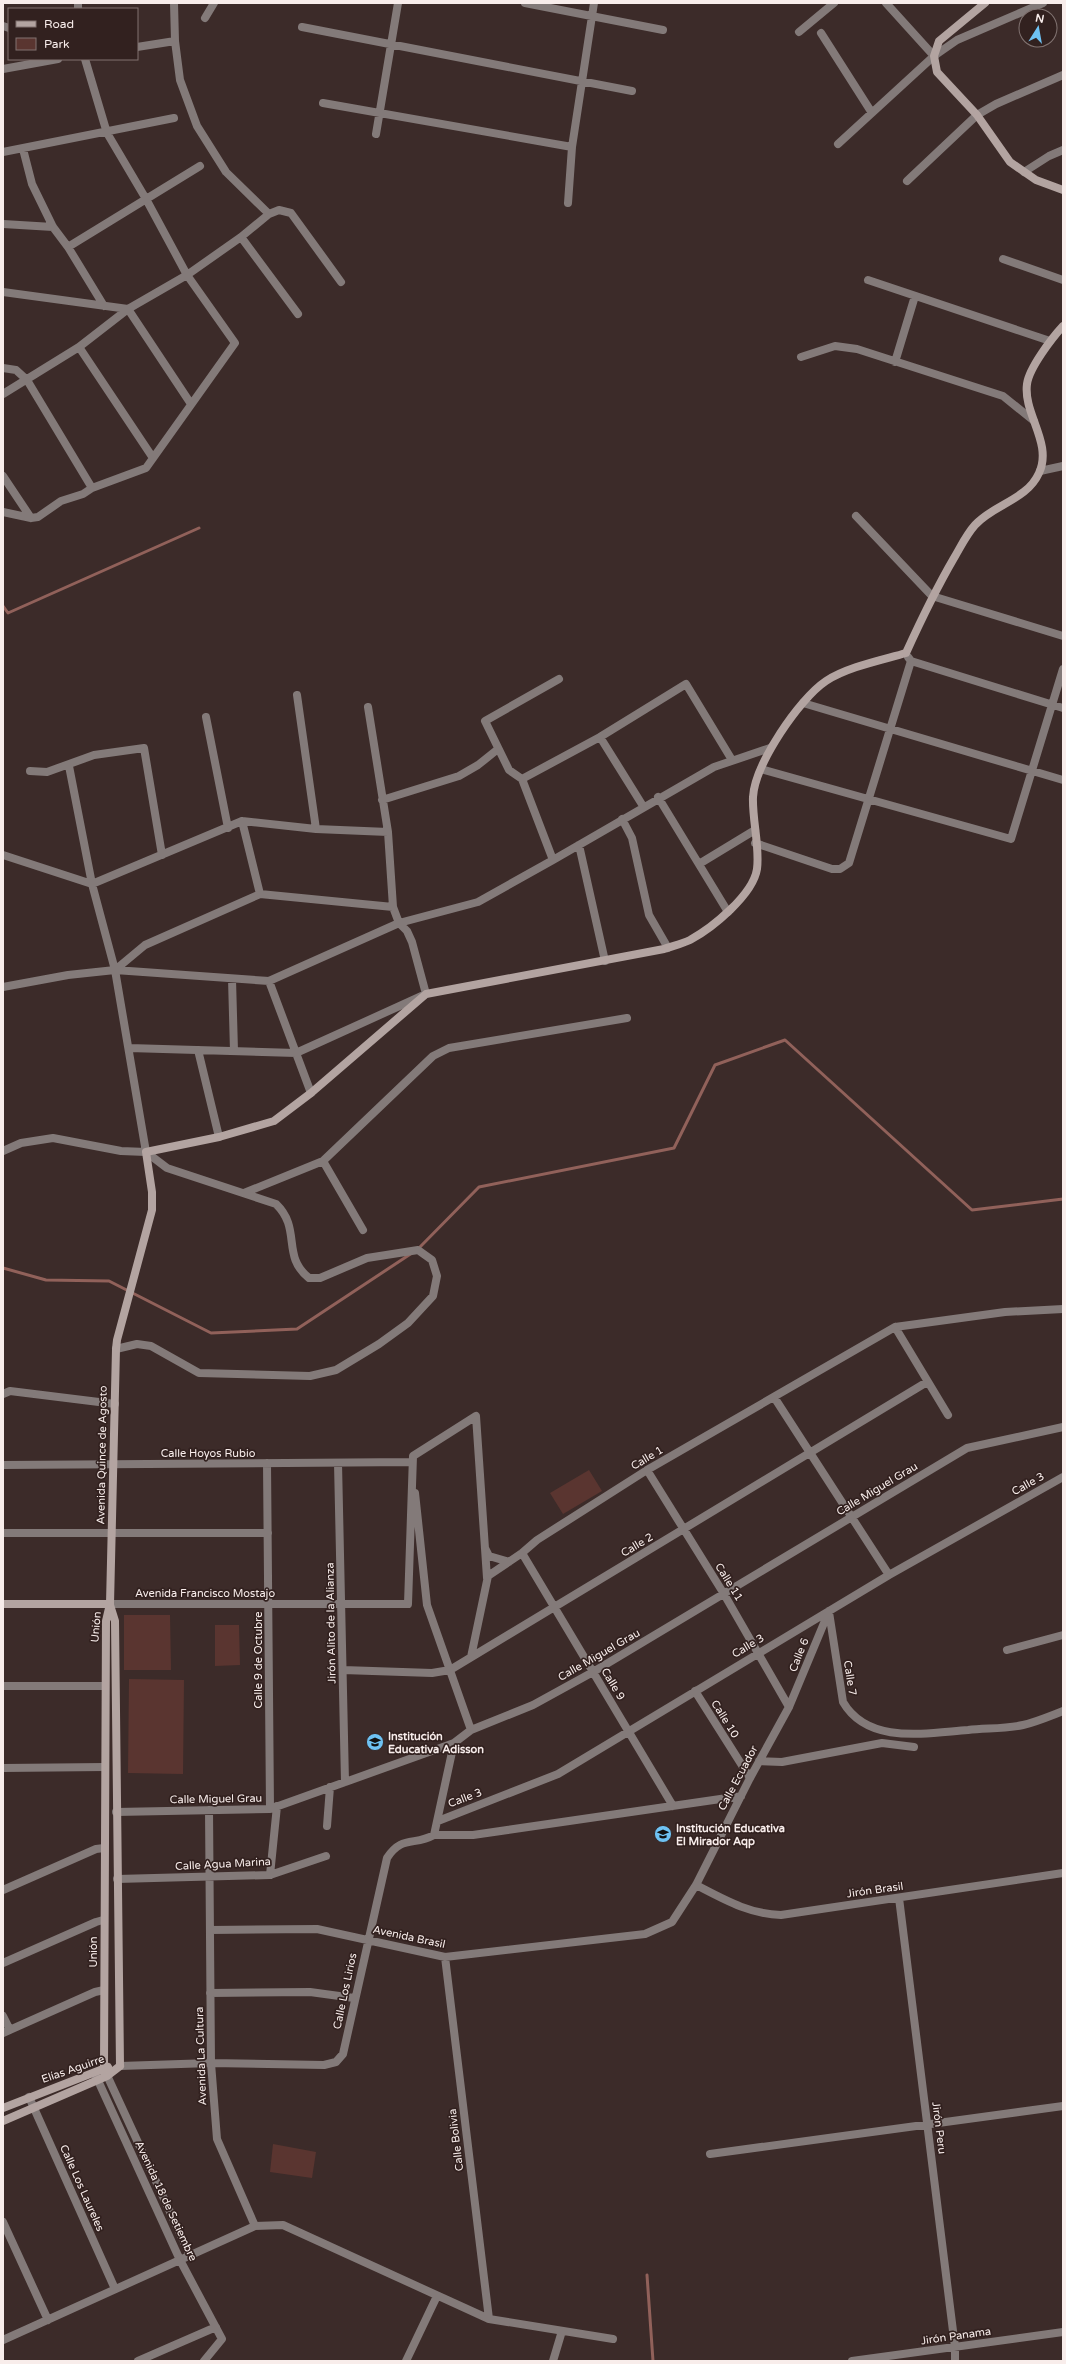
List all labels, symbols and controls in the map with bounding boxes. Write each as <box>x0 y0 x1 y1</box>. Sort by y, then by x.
legend <box>8 8 138 60</box>
north arrow <box>1018 8 1058 48</box>
text: N <box>1034 11 1045 26</box>
text: Road <box>44 17 74 31</box>
text: Park <box>44 37 70 51</box>
street label: Avenida Quince de Agosto <box>94 1385 110 1525</box>
street label: Calle 1 <box>629 1443 665 1473</box>
street label: Calle Hoyos Rubio <box>161 1447 256 1460</box>
street label: Calle Miguel Grau <box>834 1460 920 1518</box>
street label: Calle 3 <box>1009 1470 1047 1498</box>
street label: Calle 2 <box>619 1530 656 1560</box>
street label: Calle 11 <box>712 1561 746 1603</box>
street label: Jirón Alito de la Alianza <box>323 1562 339 1684</box>
street label: Avenida Francisco Mostajo <box>135 1587 275 1600</box>
street label: Unión <box>88 1611 104 1643</box>
street label: Calle 9 de Octubre <box>252 1612 265 1708</box>
street label: Calle Miguel Grau <box>556 1626 642 1684</box>
street label: Calle 3 <box>730 1631 767 1661</box>
street label: Calle 6 <box>786 1636 812 1674</box>
street label: Calle 7 <box>841 1660 859 1697</box>
street label: Calle 9 <box>598 1666 628 1703</box>
street label: Calle 10 <box>708 1698 742 1740</box>
place label: Institución Educativa Adisson <box>388 1730 484 1756</box>
school or university icon: Institución Educativa Adisson <box>365 1732 385 1752</box>
street label: Calle Ecuador <box>715 1743 761 1813</box>
street label: Calle 3 <box>446 1786 484 1810</box>
street label: Calle Miguel Grau <box>170 1792 262 1806</box>
place label: Institución Educativa El Mirador Aqp <box>676 1822 785 1849</box>
school or university icon: Institución Educativa El Mirador Aqp <box>653 1824 673 1844</box>
street label: Calle Agua Marina <box>175 1855 271 1873</box>
street label: Jirón Brasil <box>846 1880 904 1900</box>
street label: Avenida Brasil <box>371 1923 447 1951</box>
street label: Unión <box>87 1937 100 1967</box>
street label: Calle Los Lirios <box>331 1952 359 2030</box>
street label: Avenida La Cultura <box>193 2006 209 2106</box>
street label: Elías Aguirre <box>40 2052 106 2086</box>
street label: Jirón Peru <box>929 2101 949 2155</box>
street label: Calle Bolivia <box>446 2108 466 2172</box>
street label: Avenida 18 de Setiembre <box>132 2139 200 2263</box>
street label: Calle Los Laureles <box>57 2143 107 2233</box>
street label: Jirón Panama <box>920 2325 992 2347</box>

